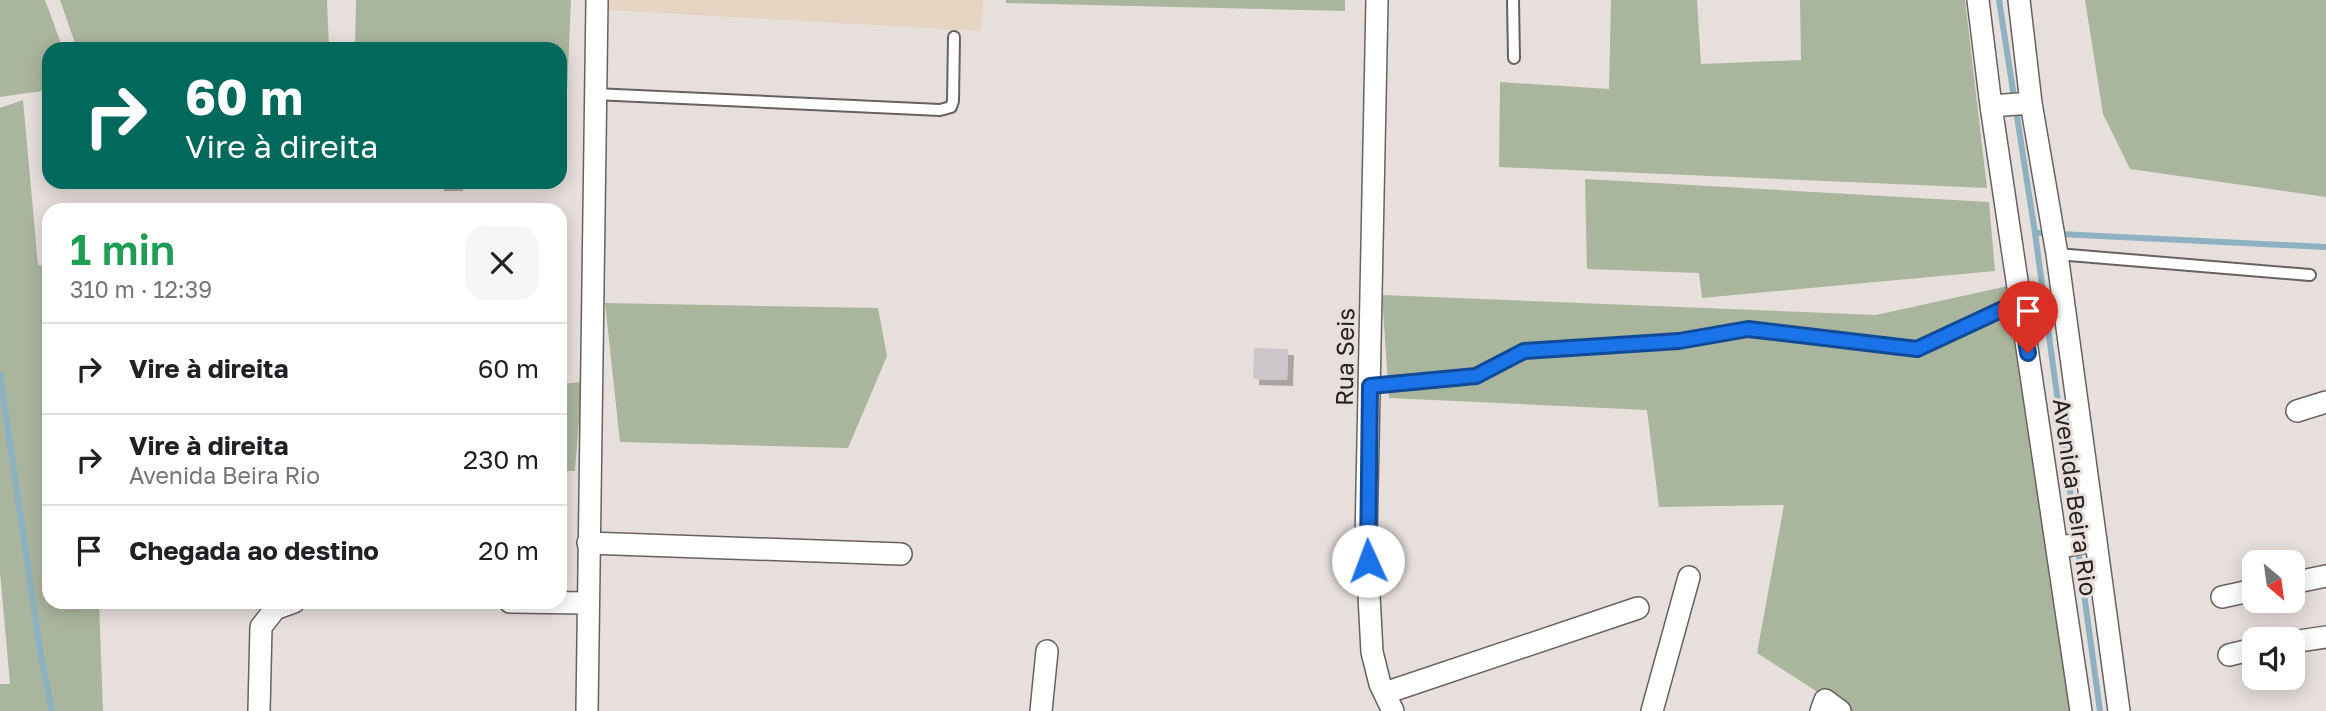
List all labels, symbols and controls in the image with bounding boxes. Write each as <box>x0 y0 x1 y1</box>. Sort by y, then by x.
text: 60 m <box>185 67 303 126</box>
icon: right <box>70 70 161 161</box>
text: Vire à direita <box>185 127 378 165</box>
text: 1 min <box>70 224 175 274</box>
button: close <box>465 226 539 300</box>
text: 310 m · 12:39 <box>70 275 212 303</box>
pin <box>1998 281 2058 353</box>
icon: arrive <box>2009 292 2047 330</box>
street label: Rua Seis <box>1329 308 1359 406</box>
icon: right <box>70 350 108 388</box>
text: Vire à direita <box>129 353 289 384</box>
text: 60 m <box>478 353 539 384</box>
street label: Avenida Beira Rio <box>2048 396 2104 598</box>
text: Vire à direita <box>129 430 289 461</box>
icon: right <box>70 441 108 479</box>
text: 230 m <box>463 444 539 475</box>
text: Avenida Beira Rio <box>129 461 320 489</box>
position arrow <box>1331 524 1405 598</box>
icon: arrive <box>70 532 108 570</box>
text: Chegada ao destino <box>129 535 379 566</box>
text: 20 m <box>478 535 539 566</box>
north arrow <box>2242 550 2305 612</box>
map controls <box>2242 550 2305 690</box>
button: sound <box>2242 627 2305 690</box>

